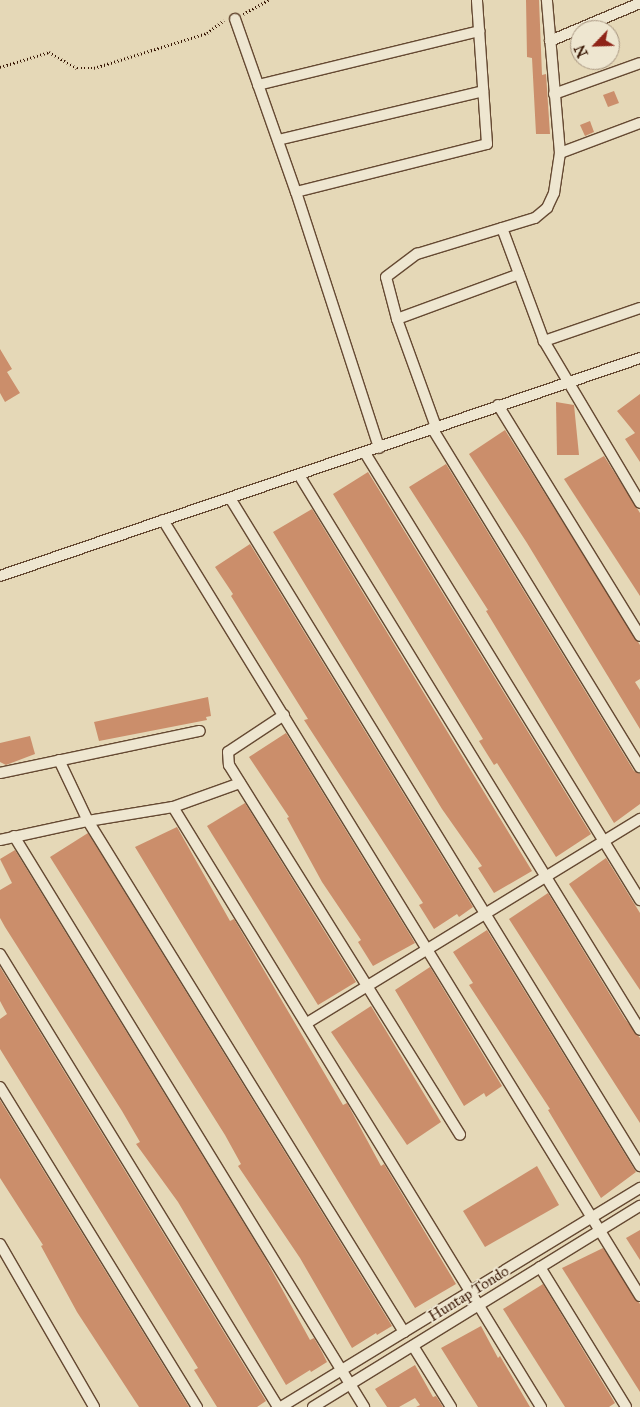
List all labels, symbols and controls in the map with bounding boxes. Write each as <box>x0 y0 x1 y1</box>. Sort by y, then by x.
north arrow <box>570 20 620 70</box>
text: N <box>572 42 592 60</box>
street label: Huntap Tondo <box>426 1262 512 1326</box>

